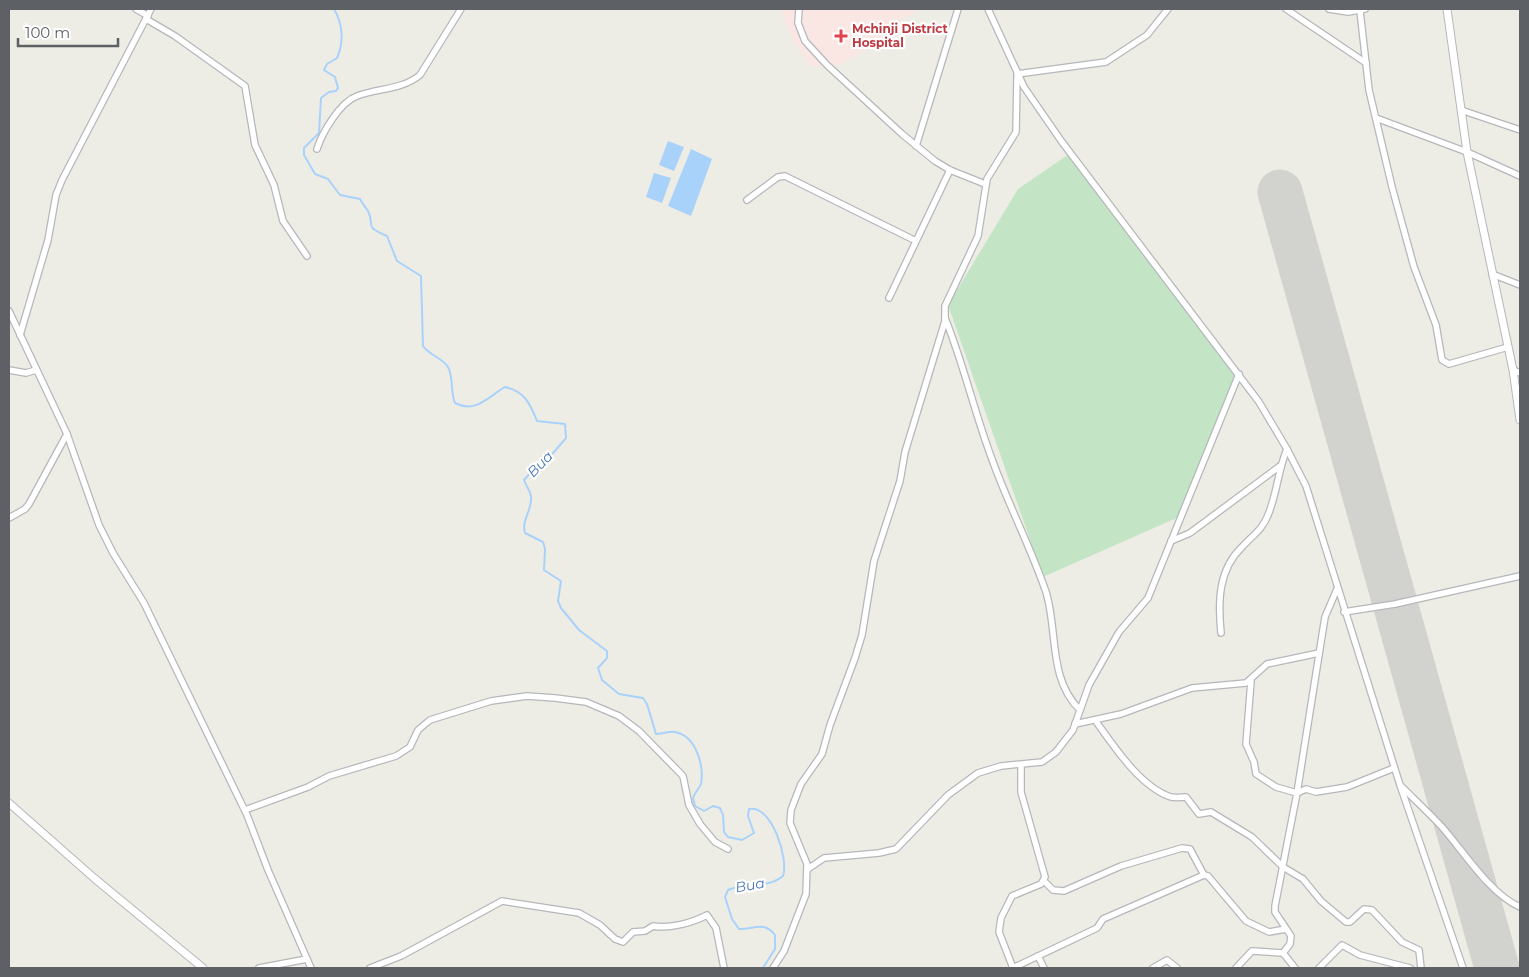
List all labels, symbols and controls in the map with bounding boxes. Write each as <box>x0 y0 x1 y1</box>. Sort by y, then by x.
scale bar <box>18 15 118 47</box>
place label: Mchinji District Hospital <box>852 21 948 50</box>
text: 100 m <box>25 23 70 42</box>
marker: Mchinji District Hospital <box>834 29 848 43</box>
water label: Bua <box>523 447 557 481</box>
water label: Bua <box>734 874 766 896</box>

